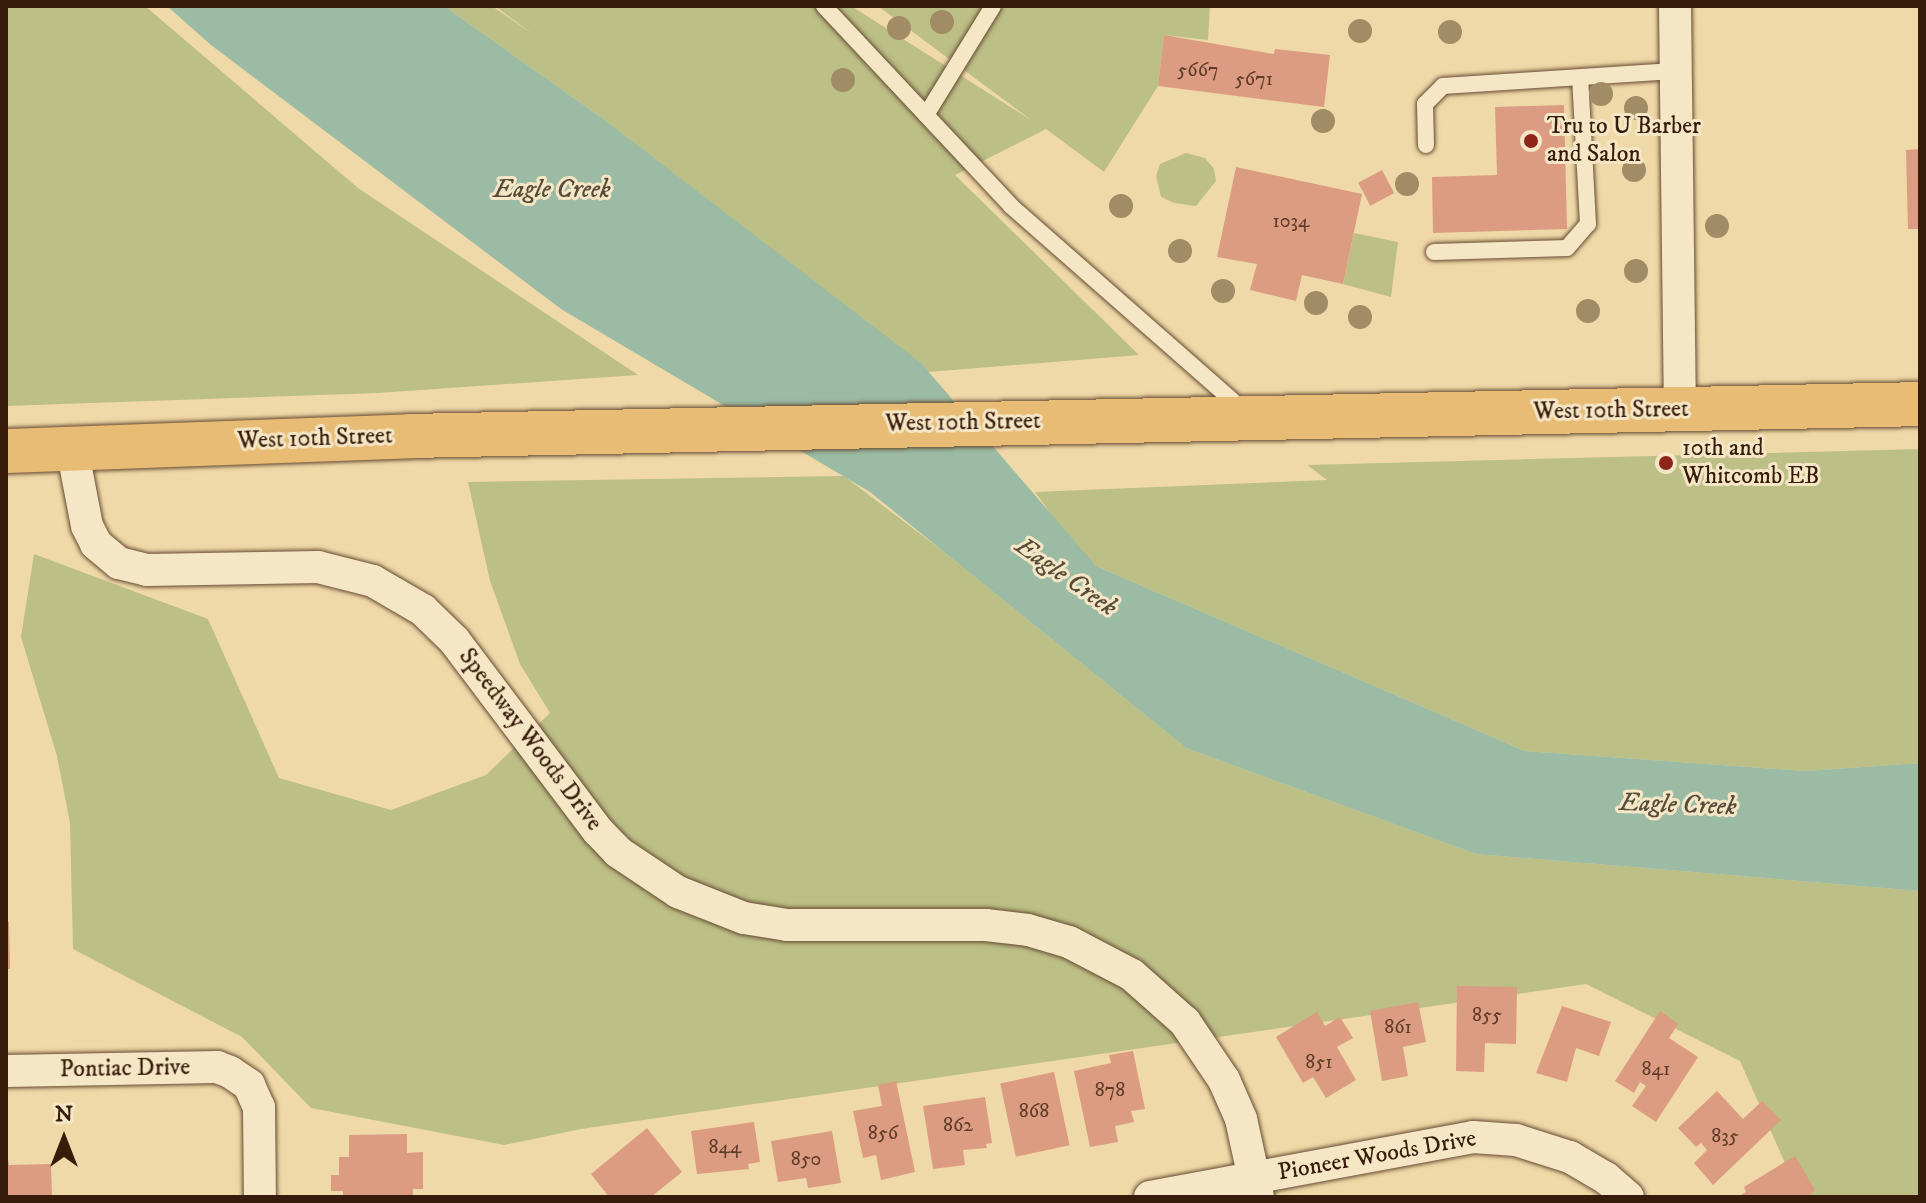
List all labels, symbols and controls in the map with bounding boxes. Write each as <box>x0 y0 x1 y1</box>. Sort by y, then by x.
house number: 5667 <box>1177 58 1219 82</box>
house number: 5671 <box>1235 67 1273 91</box>
place label: Tru to U Barber and Salon <box>1547 113 1701 169</box>
marker: Tru to U Barber and Salon <box>1522 132 1540 150</box>
water label: Eagle Creek <box>493 174 611 206</box>
house number: 1034 <box>1272 209 1310 233</box>
street label: West 10th Street <box>1533 395 1689 427</box>
street label: West 10th Street <box>885 407 1041 439</box>
street label: West 10th Street <box>237 422 393 456</box>
place label: 10th and Whitcomb EB <box>1682 435 1820 491</box>
marker: 10th and Whitcomb EB <box>1657 454 1675 472</box>
water label: Eagle Creek <box>1009 531 1123 623</box>
street label: Speedway Woods Drive <box>452 643 608 837</box>
water label: Eagle Creek <box>1619 787 1737 823</box>
house number: 855 <box>1472 1003 1502 1027</box>
house number: 861 <box>1384 1015 1412 1039</box>
house number: 851 <box>1305 1050 1333 1074</box>
street label: Pontiac Drive <box>59 1053 191 1085</box>
house number: 841 <box>1642 1057 1670 1081</box>
house number: 878 <box>1095 1078 1125 1102</box>
north arrow <box>24 1099 104 1179</box>
house number: 868 <box>1019 1099 1049 1123</box>
text: N <box>55 1101 73 1128</box>
house number: 862 <box>943 1113 973 1137</box>
house number: 856 <box>868 1121 898 1145</box>
street label: Pioneer Woods Drive <box>1276 1124 1478 1188</box>
house number: 835 <box>1711 1124 1739 1148</box>
house number: 844 <box>708 1135 742 1159</box>
house number: 850 <box>791 1147 821 1171</box>

